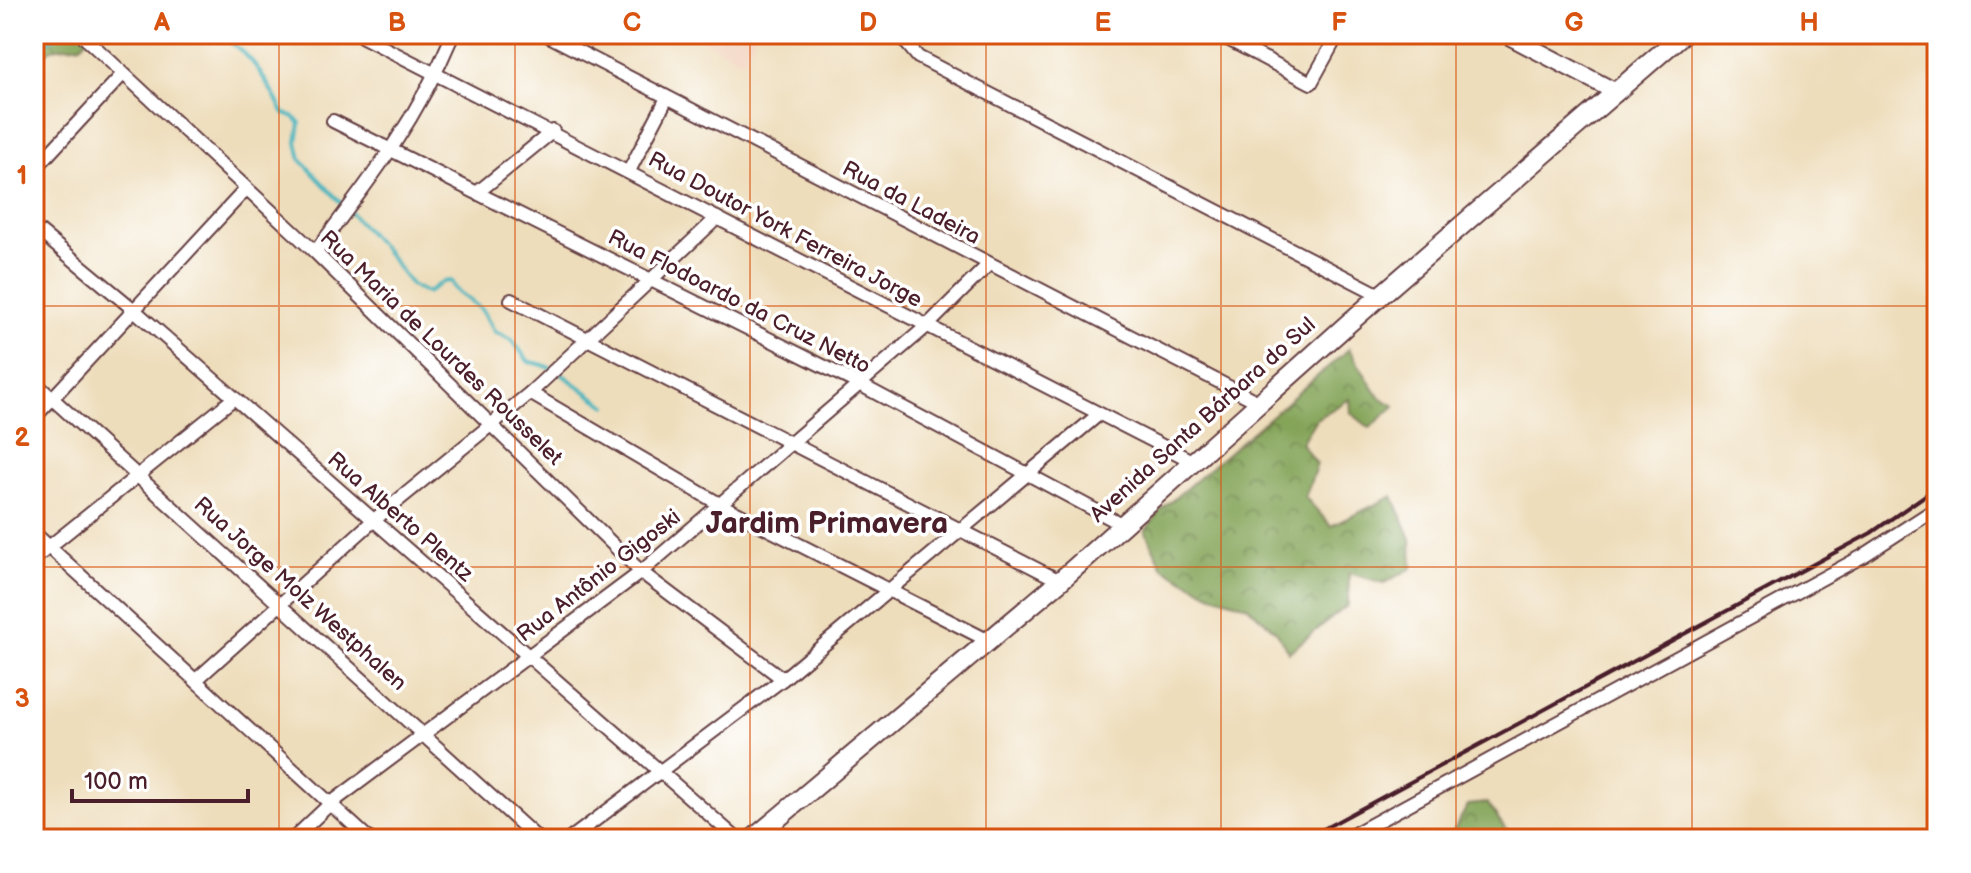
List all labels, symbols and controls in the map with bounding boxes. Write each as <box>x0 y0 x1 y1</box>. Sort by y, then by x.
text: A <box>153 8 170 39</box>
text: B <box>388 8 406 39</box>
text: C <box>623 8 641 39</box>
text: D <box>859 8 877 39</box>
text: E <box>1095 8 1112 39</box>
text: F <box>1331 8 1347 39</box>
text: G <box>1564 8 1584 39</box>
text: H <box>1799 8 1819 39</box>
street label: Rua Doutor York Ferreira Jorge <box>643 146 927 314</box>
street label: Rua da Ladeira <box>837 155 985 251</box>
text: 1 <box>17 161 27 192</box>
street label: Rua Flodoardo da Cruz Netto <box>603 224 875 380</box>
street label: Rua Maria de Lourdes Rousselet <box>314 225 568 471</box>
street label: Avenida Santa Bárbara do Sul <box>1085 312 1321 528</box>
text: 2 <box>14 423 30 454</box>
street label: Rua Alberto Plentz <box>322 446 479 588</box>
street label: Rua Jorge Molz Westphalen <box>188 491 412 697</box>
street label: Rua Antônio Gigoski <box>512 504 686 648</box>
district label: Jardim Primavera <box>706 506 948 542</box>
text: 3 <box>14 684 30 715</box>
scale bar <box>72 753 248 803</box>
text: 100 m <box>84 767 148 796</box>

